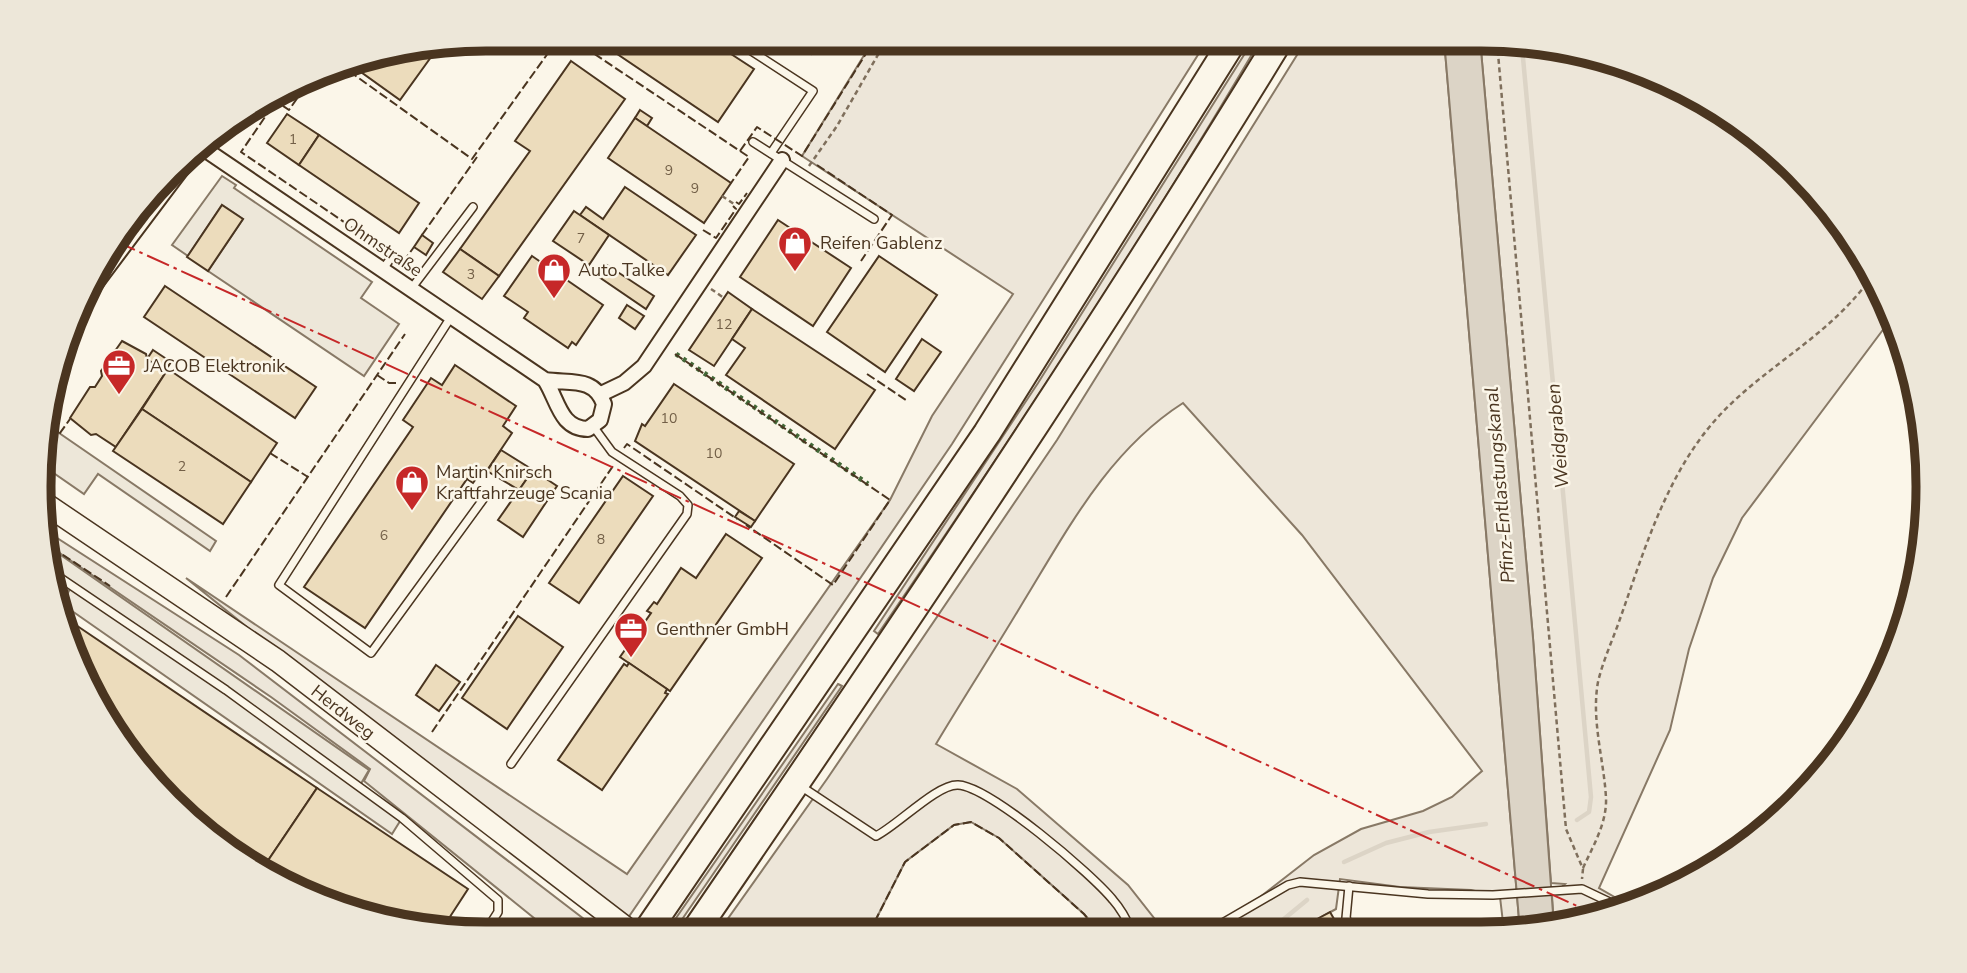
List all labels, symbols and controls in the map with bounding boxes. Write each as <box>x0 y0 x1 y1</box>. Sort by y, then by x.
house number: 1 <box>289 130 297 149</box>
house number: 9 <box>665 161 673 180</box>
house number: 9 <box>691 179 699 198</box>
street label: Ohmstraße <box>339 212 427 282</box>
shop icon: Reifen Gablenz <box>776 224 814 273</box>
house number: 7 <box>577 229 585 248</box>
place label: Reifen Gablenz <box>820 231 942 255</box>
shop icon: Auto Talke <box>535 251 573 300</box>
place label: Auto Talke <box>578 258 665 282</box>
house number: 3 <box>467 265 475 284</box>
house number: 12 <box>716 315 732 334</box>
office icon: JACOB Elektronik <box>100 347 138 396</box>
place label: JACOB Elektronik <box>143 354 286 378</box>
water label: Weidgraben <box>1540 382 1576 490</box>
water label: Pfinz-Entlastungskanal <box>1478 386 1522 584</box>
house number: 10 <box>661 409 677 428</box>
house number: 10 <box>706 444 722 463</box>
house number: 2 <box>178 457 186 476</box>
place label: Martin Knirsch Kraftfahrzeuge Scania <box>436 460 613 505</box>
shop icon: Martin Knirsch Kraftfahrzeuge Scania <box>393 463 431 512</box>
house number: 6 <box>380 526 388 545</box>
house number: 8 <box>597 530 605 549</box>
office icon: Genthner GmbH <box>612 610 650 659</box>
place label: Genthner GmbH <box>656 617 789 641</box>
street label: Herdweg <box>306 679 380 745</box>

